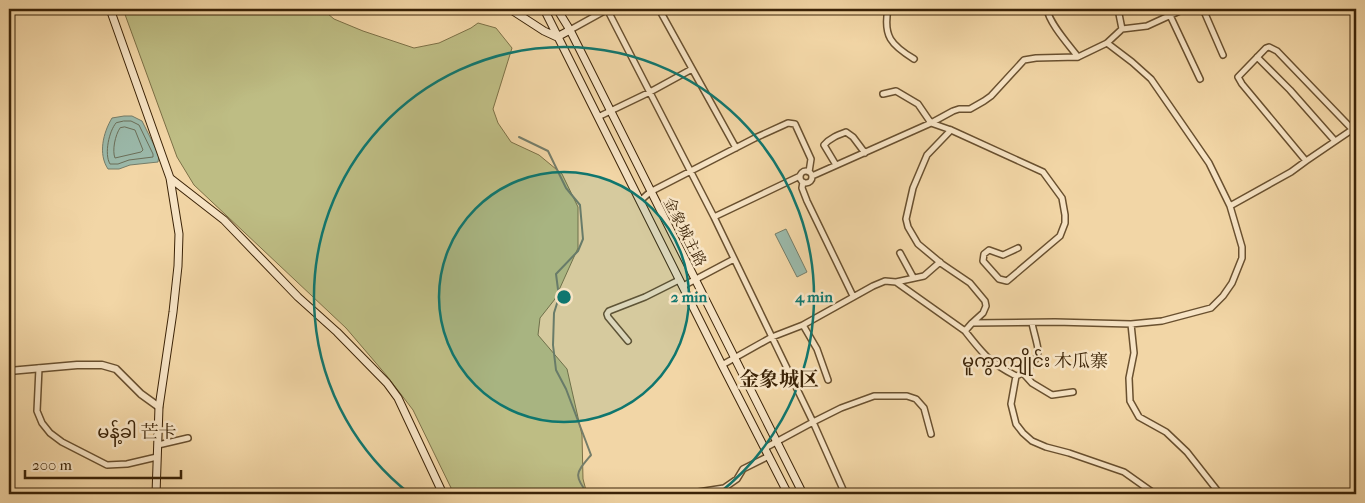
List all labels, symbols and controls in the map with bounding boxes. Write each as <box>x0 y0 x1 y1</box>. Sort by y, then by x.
street label: 金象城主路 <box>660 194 710 270</box>
centre of rings <box>555 288 573 306</box>
text: 2 min <box>671 288 708 306</box>
text: 4 min <box>794 288 833 306</box>
district label: မူကွာကျိုင်း 木瓜寨 <box>962 347 1108 376</box>
district label: 金象城区 <box>739 368 819 391</box>
district label: မန့်ခါ 芒卡 <box>97 419 177 447</box>
scale bar <box>25 448 181 480</box>
text: 200 m <box>32 456 72 474</box>

